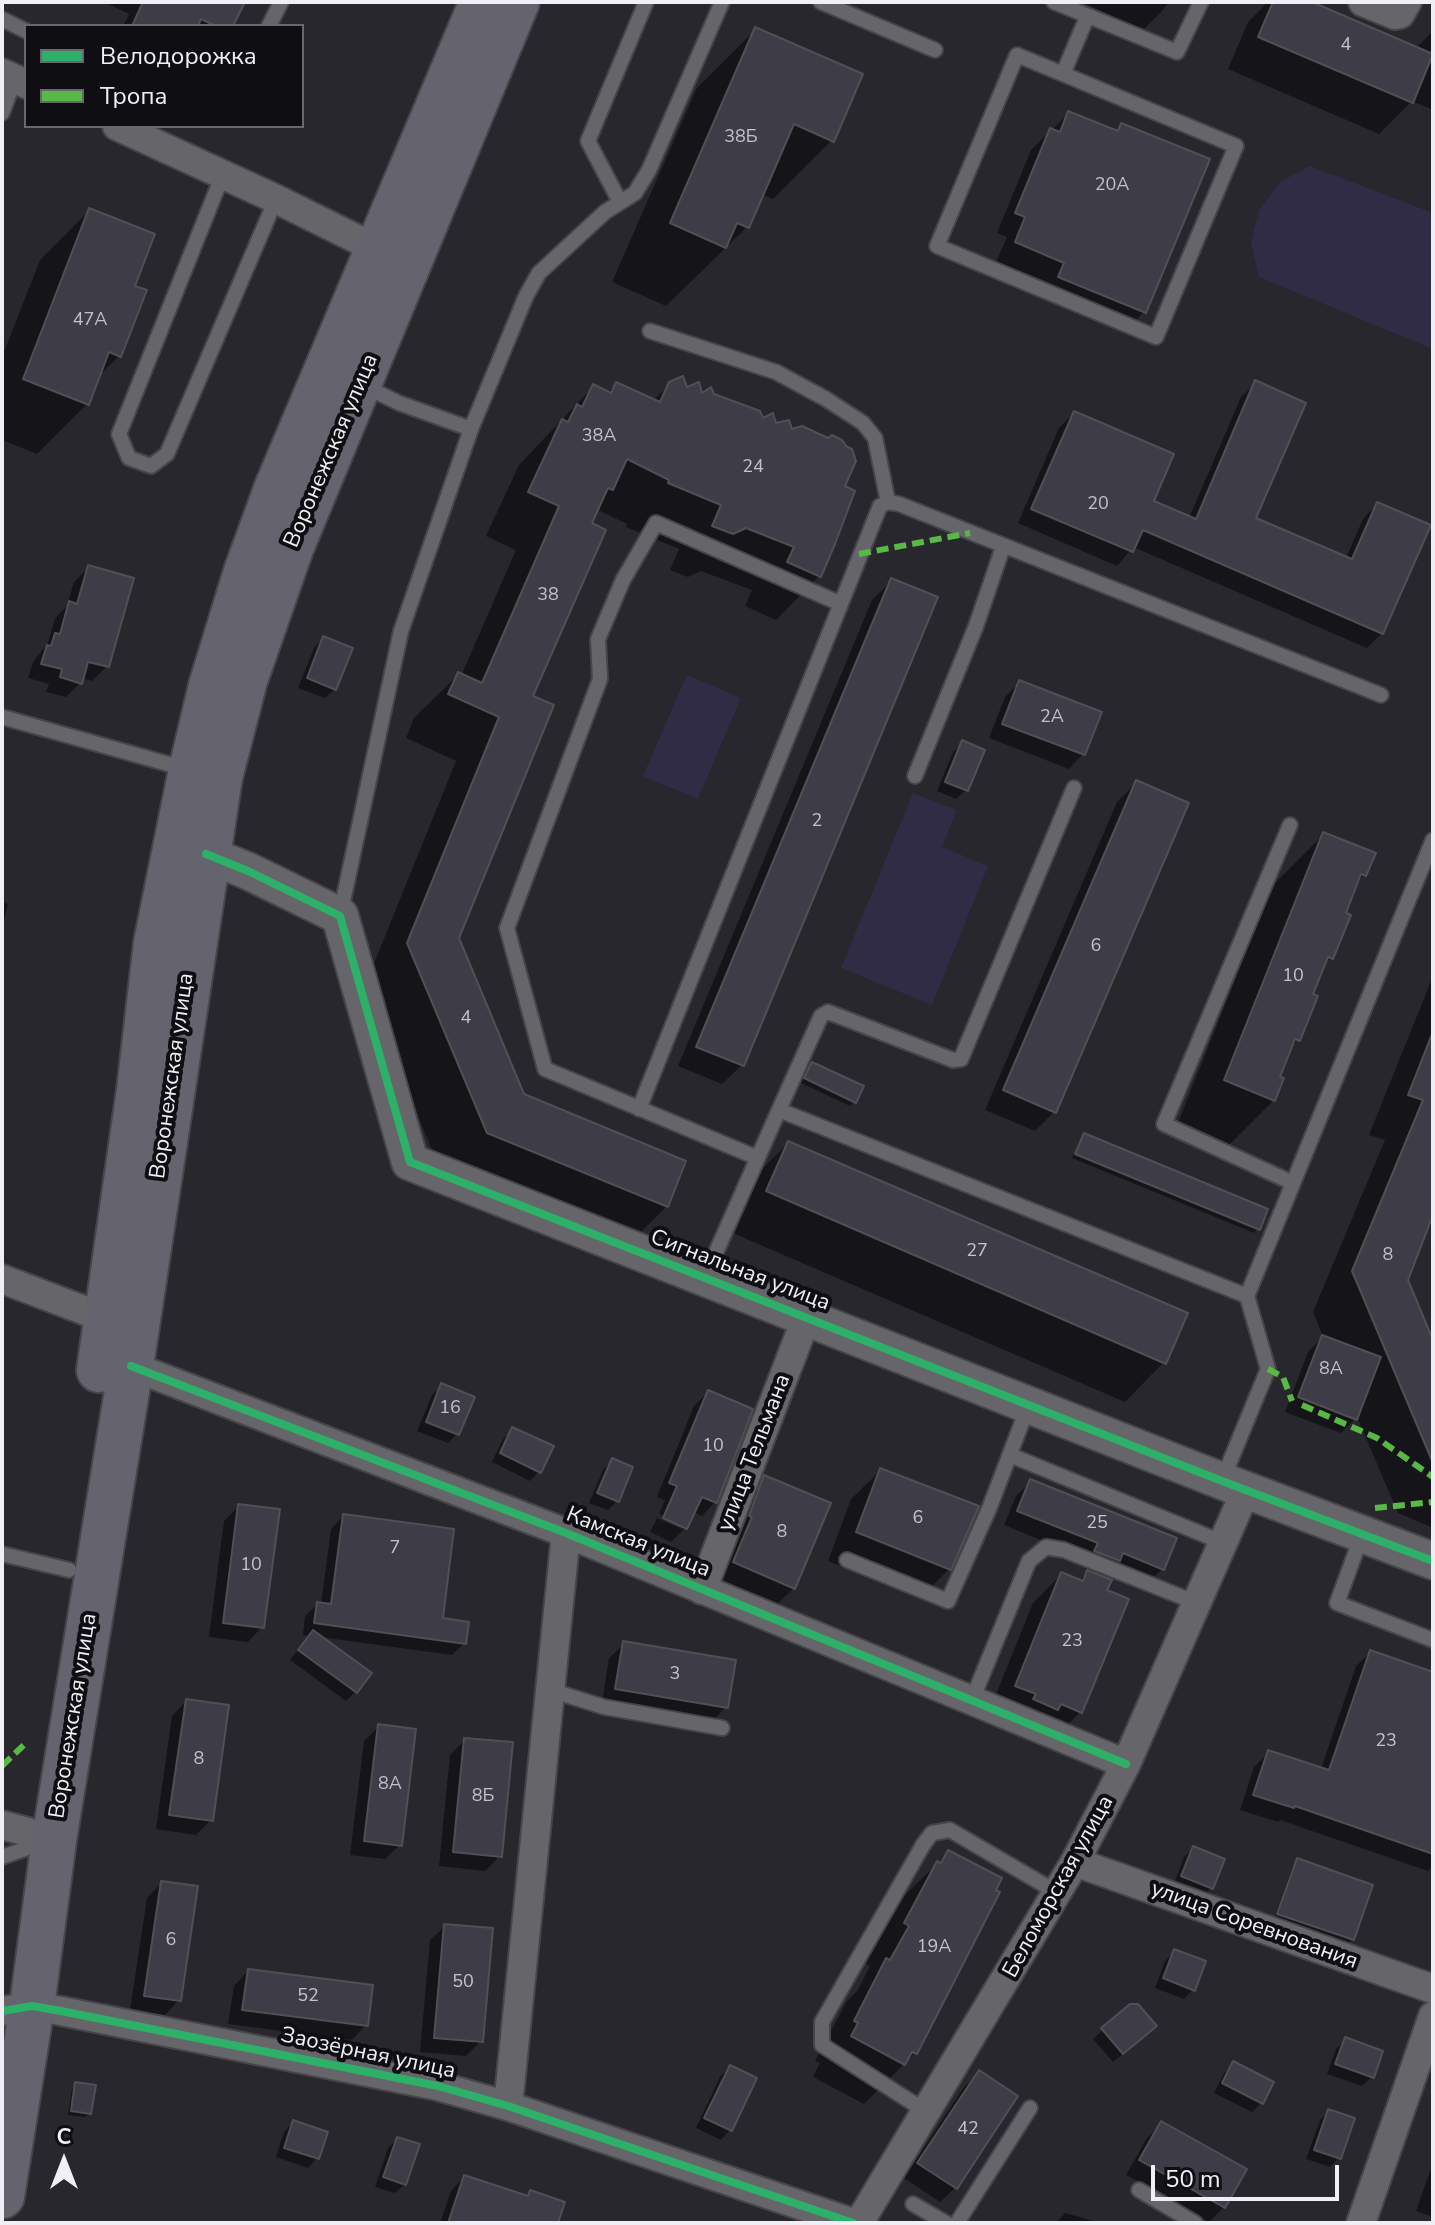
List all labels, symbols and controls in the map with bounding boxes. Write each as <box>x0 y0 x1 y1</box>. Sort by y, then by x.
legend <box>24 24 304 128</box>
house number: 4 <box>1341 35 1351 57</box>
text: Велодорожка <box>100 40 257 72</box>
text: Тропа <box>100 80 167 112</box>
house number: 38Б <box>724 127 758 149</box>
house number: 20А <box>1095 175 1129 197</box>
house number: 47А <box>73 310 107 332</box>
street label: Воронежская улица <box>279 350 385 552</box>
house number: 38А <box>582 426 616 448</box>
house number: 24 <box>742 457 764 479</box>
house number: 20 <box>1087 494 1109 516</box>
house number: 38 <box>537 585 559 607</box>
house number: 2А <box>1040 707 1064 729</box>
house number: 2 <box>812 811 822 833</box>
house number: 6 <box>1091 936 1101 958</box>
house number: 10 <box>1282 966 1304 988</box>
street label: Воронежская улица <box>145 971 201 1181</box>
house number: 4 <box>461 1008 471 1030</box>
street label: Сигнальная улица <box>647 1225 833 1317</box>
house number: 27 <box>966 1241 988 1263</box>
house number: 8 <box>1383 1245 1393 1267</box>
house number: 8А <box>1319 1359 1343 1381</box>
street label: улица Тельмана <box>713 1371 797 1535</box>
house number: 16 <box>439 1398 461 1420</box>
house number: 10 <box>702 1436 724 1458</box>
street label: Камская улица <box>562 1502 714 1584</box>
house number: 6 <box>913 1508 923 1530</box>
house number: 25 <box>1086 1513 1108 1535</box>
house number: 8 <box>777 1522 787 1544</box>
house number: 7 <box>390 1538 400 1560</box>
house number: 10 <box>240 1555 262 1577</box>
street label: Воронежская улица <box>45 1611 103 1821</box>
house number: 23 <box>1061 1631 1083 1653</box>
house number: 3 <box>670 1664 680 1686</box>
house number: 23 <box>1375 1731 1397 1753</box>
house number: 8 <box>194 1749 204 1771</box>
house number: 8А <box>378 1774 402 1796</box>
house number: 8Б <box>472 1786 494 1808</box>
street label: Беломорская улица <box>998 1791 1120 1983</box>
street label: улица Соревнования <box>1147 1876 1361 1976</box>
house number: 6 <box>166 1930 176 1952</box>
house number: 19А <box>917 1937 951 1959</box>
house number: 50 <box>452 1972 474 1994</box>
house number: 52 <box>297 1986 319 2008</box>
street label: Заозёрная улица <box>278 2023 458 2085</box>
house number: 42 <box>957 2119 979 2141</box>
north arrow <box>24 2121 104 2201</box>
text: С <box>57 2122 71 2152</box>
scale bar <box>1155 2149 1343 2199</box>
text: 50 m <box>1165 2163 1221 2195</box>

